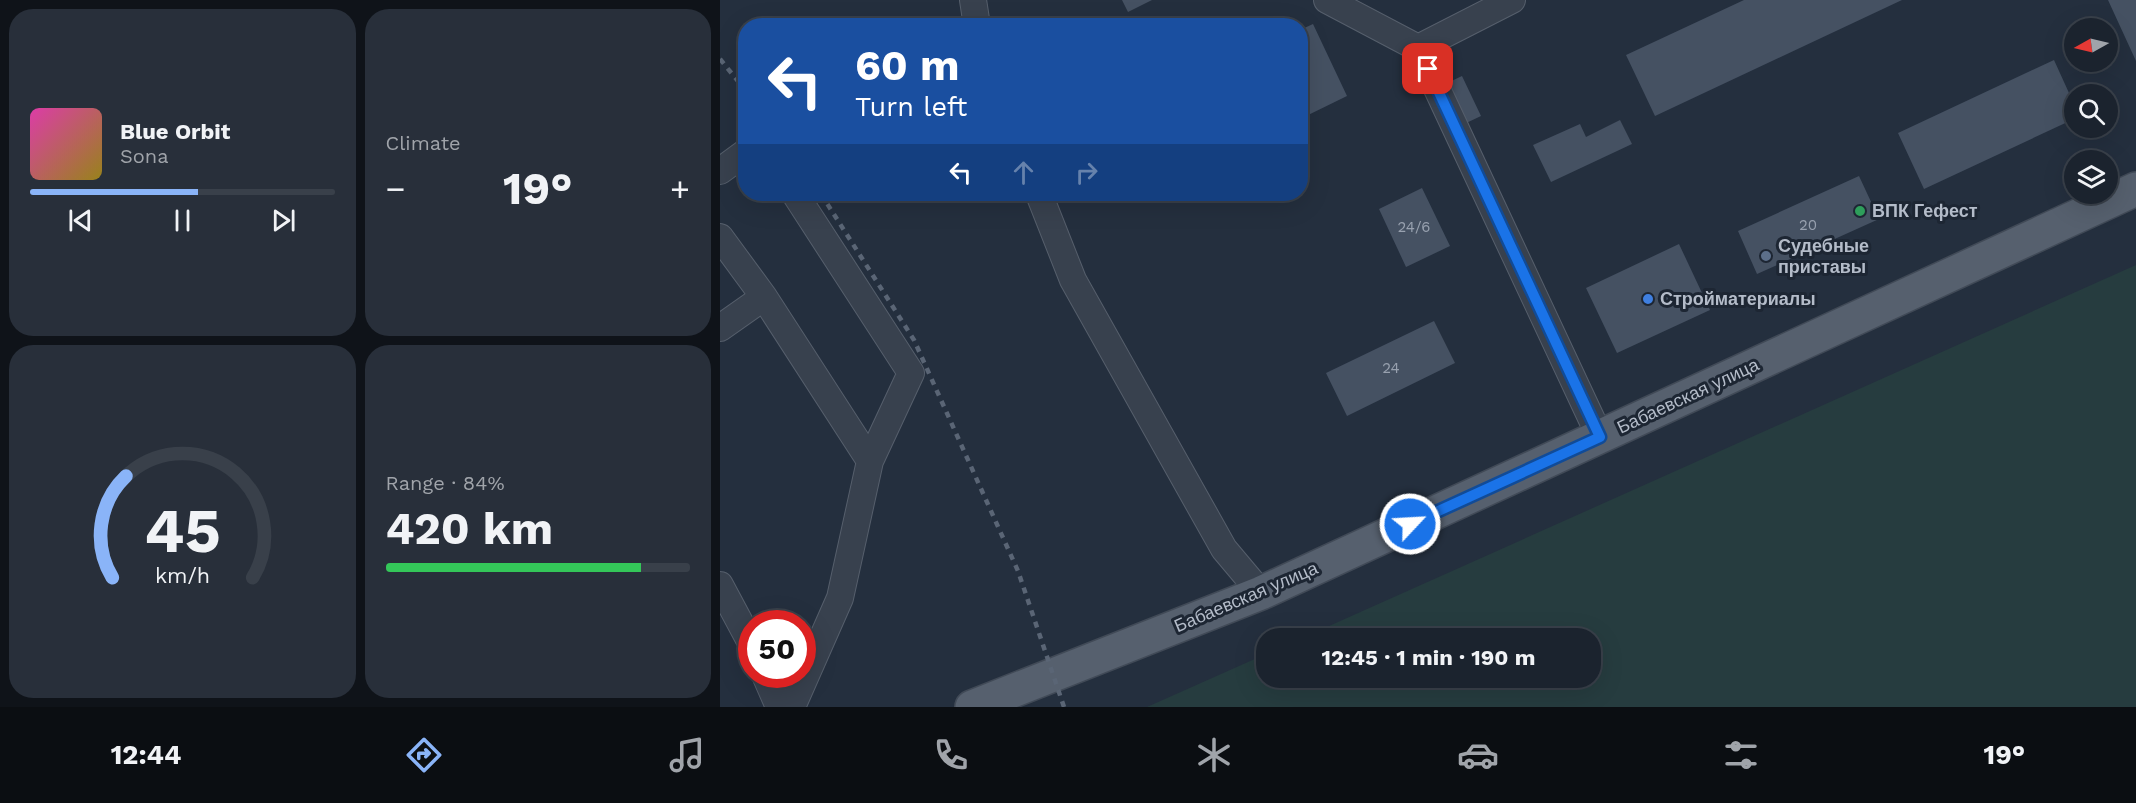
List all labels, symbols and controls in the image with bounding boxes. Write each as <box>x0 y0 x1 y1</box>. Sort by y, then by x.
north arrow <box>2064 18 2118 72</box>
map controls <box>2064 18 2118 204</box>
text: 60 m <box>855 41 959 90</box>
icon: left <box>756 42 834 120</box>
pin <box>1402 43 1453 94</box>
icon: arrive <box>1411 52 1444 85</box>
button: search <box>2064 84 2118 138</box>
text: Turn left <box>855 91 967 123</box>
text: Blue Orbit <box>120 119 230 144</box>
text: Climate <box>386 131 461 155</box>
text: Sona <box>120 144 169 168</box>
button: layers <box>2064 150 2118 204</box>
icon: left <box>944 156 977 189</box>
icon: ahead <box>1007 156 1040 189</box>
icon: right <box>1070 156 1103 189</box>
text: 19° <box>503 162 572 215</box>
text: − <box>386 169 405 208</box>
text: + <box>670 169 690 208</box>
place label: ВПК Гефест <box>1872 200 1978 221</box>
icon: previous <box>64 204 97 237</box>
icon: pause <box>166 204 199 237</box>
icon: next <box>267 204 300 237</box>
marker: ВПК Гефест <box>1853 204 1867 218</box>
house number: 20 <box>1799 216 1817 234</box>
house number: 24/6 <box>1398 218 1430 236</box>
place label: Судебные приставы <box>1778 235 1869 277</box>
marker: Судебные приставы <box>1759 249 1773 263</box>
place label: Стройматериалы <box>1660 288 1816 309</box>
marker: Стройматериалы <box>1641 292 1655 306</box>
street label: Бабаевская улица <box>1614 353 1763 438</box>
house number: 24 <box>1382 359 1400 377</box>
text: Range · 84% <box>386 471 505 495</box>
position arrow <box>1378 492 1442 556</box>
text: 45 <box>144 494 221 567</box>
text: 420 km <box>386 502 553 555</box>
street label: Бабаевская улица <box>1171 556 1322 636</box>
text: km/h <box>155 564 210 589</box>
speed limit sign: 50 <box>738 610 816 688</box>
text: 12:45 · 1 min · 190 m <box>1322 645 1535 670</box>
icon: directions <box>403 734 445 776</box>
icon: music <box>666 734 708 776</box>
icon: phone <box>930 734 972 776</box>
icon: climate <box>1193 734 1235 776</box>
icon: car <box>1457 734 1499 776</box>
icon: filters <box>1720 734 1762 776</box>
text: 12:44 <box>111 739 182 771</box>
text: 19° <box>1984 739 2025 771</box>

